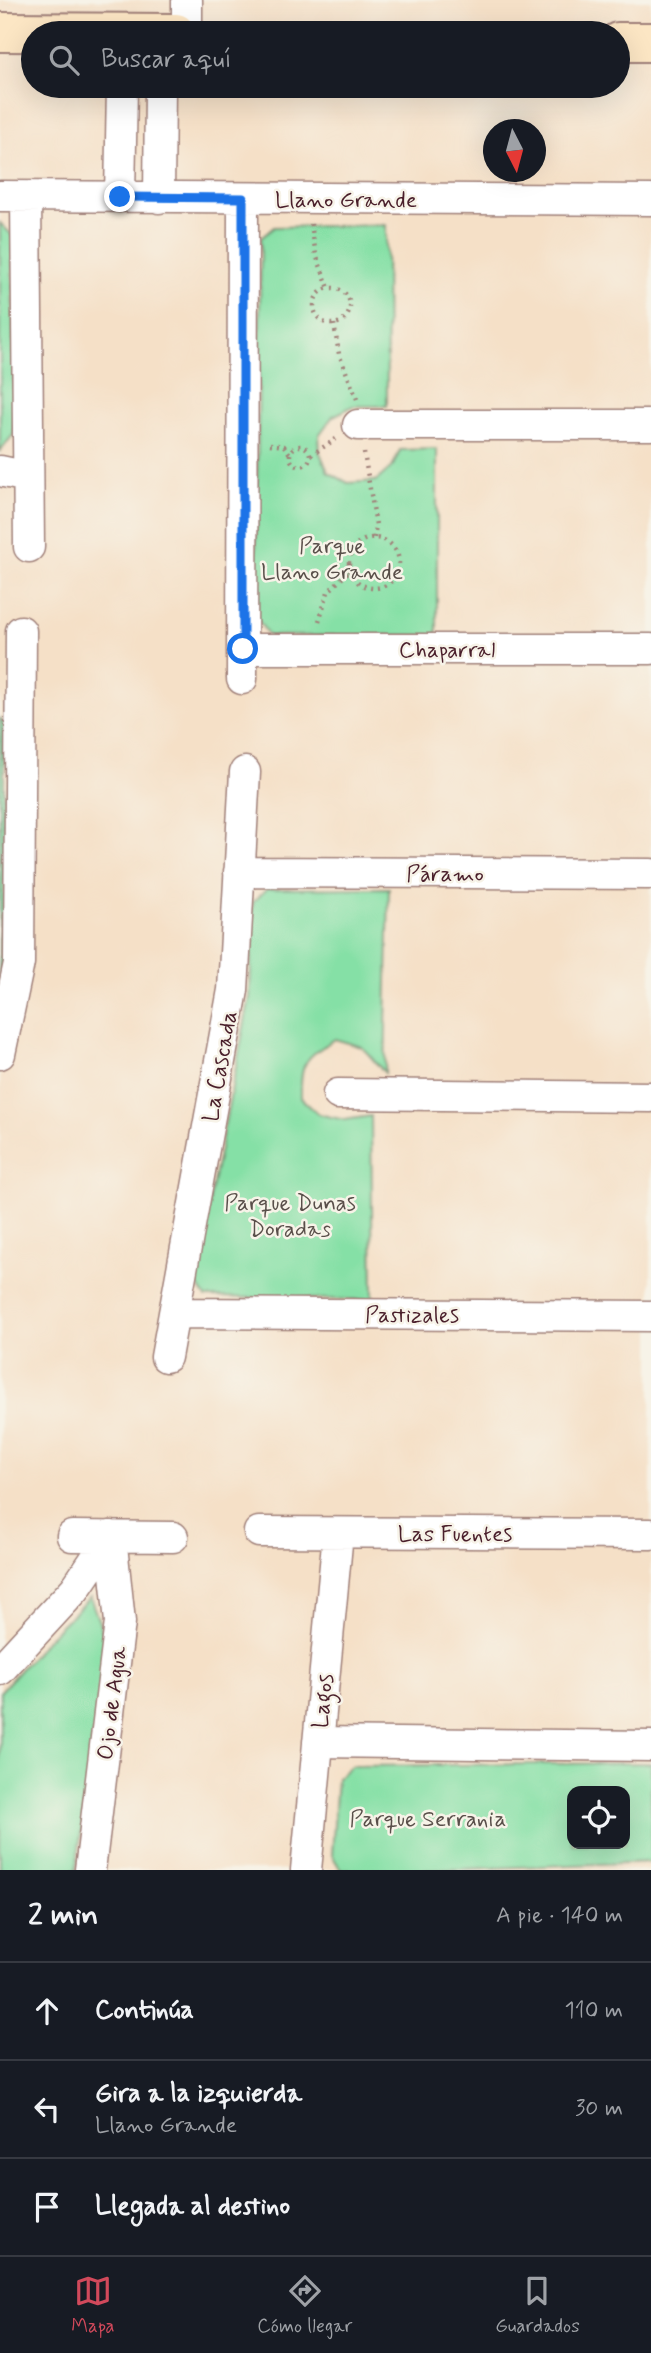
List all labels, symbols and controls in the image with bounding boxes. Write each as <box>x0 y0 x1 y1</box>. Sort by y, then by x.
search box <box>21 21 630 98</box>
icon: search <box>45 41 83 79</box>
text: Buscar aquí <box>101 43 232 77</box>
north arrow <box>483 119 546 182</box>
route end <box>104 181 135 212</box>
street label: Llano Grande <box>275 186 417 216</box>
park label: Parque Llano Grande <box>261 532 403 588</box>
route start <box>227 633 258 664</box>
street label: Chaparral <box>399 636 495 666</box>
street label: Páramo <box>406 860 484 890</box>
street label: La Cascada <box>196 1008 245 1124</box>
park label: Parque Dunas Doradas <box>224 1189 356 1245</box>
street label: Pastizales <box>365 1301 459 1331</box>
street label: Las Fuentes <box>398 1520 512 1550</box>
street label: Ojo de Agua <box>91 1644 135 1762</box>
street label: Lagos <box>306 1672 344 1730</box>
map controls <box>567 1786 630 1849</box>
button: locate <box>567 1786 630 1849</box>
park label: Parque Serrania <box>350 1805 506 1835</box>
text: 2 min <box>28 1896 98 1935</box>
text: A pie · 140 m <box>496 1901 623 1931</box>
icon: ahead <box>28 1992 66 2030</box>
text: Continúa <box>95 1994 194 2028</box>
text: 110 m <box>564 1996 623 2026</box>
text: Gira a la izquierda <box>95 2077 302 2111</box>
icon: left <box>28 2090 66 2128</box>
text: 30 m <box>575 2094 623 2124</box>
text: Llano Grande <box>95 2111 237 2141</box>
icon: arrive <box>28 2188 66 2226</box>
text: Llegada al destino <box>95 2190 290 2224</box>
tab: Mapa <box>71 2272 115 2339</box>
tab: Cómo llegar <box>257 2272 352 2339</box>
tab: Guardados <box>495 2272 580 2339</box>

